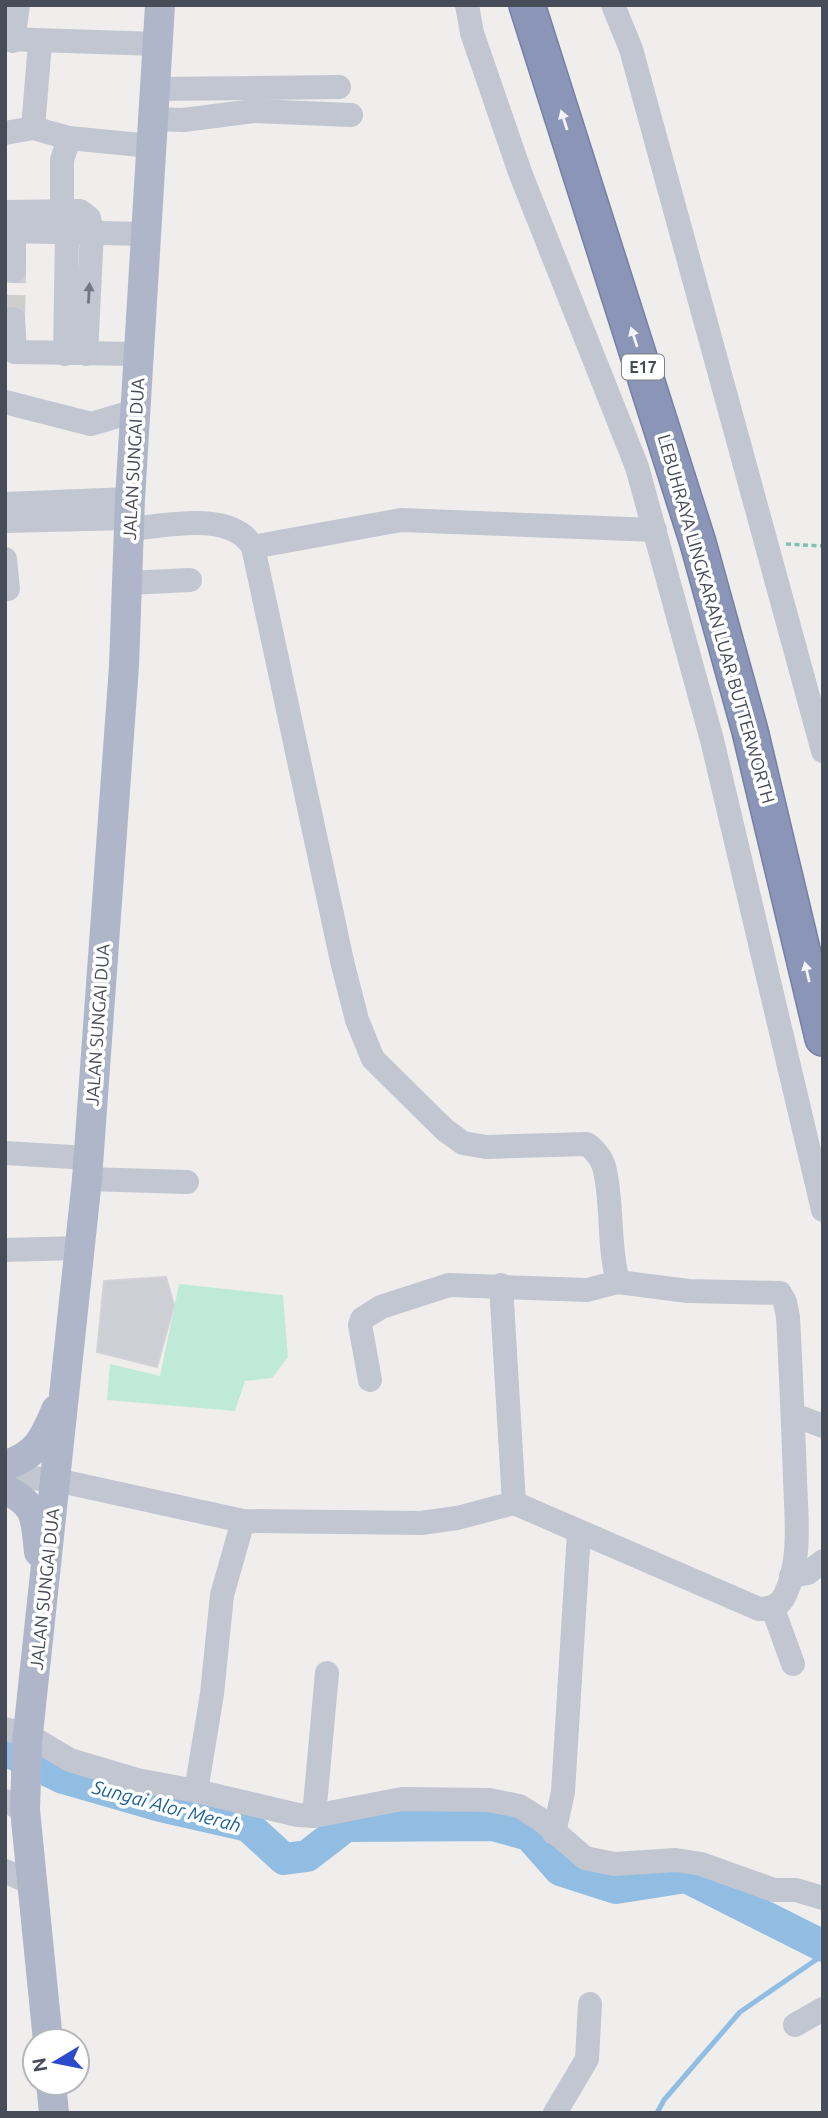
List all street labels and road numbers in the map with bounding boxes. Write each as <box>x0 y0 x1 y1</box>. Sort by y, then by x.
road number: E17 <box>622 354 664 380</box>
street label: JALAN SUNGAI DUA <box>119 377 147 541</box>
street label: LEBUHRAYA LINGKARAN LUAR BUTTERWORTH <box>655 432 779 806</box>
street label: JALAN SUNGAI DUA <box>81 943 113 1107</box>
street label: JALAN SUNGAI DUA <box>26 1507 62 1671</box>

